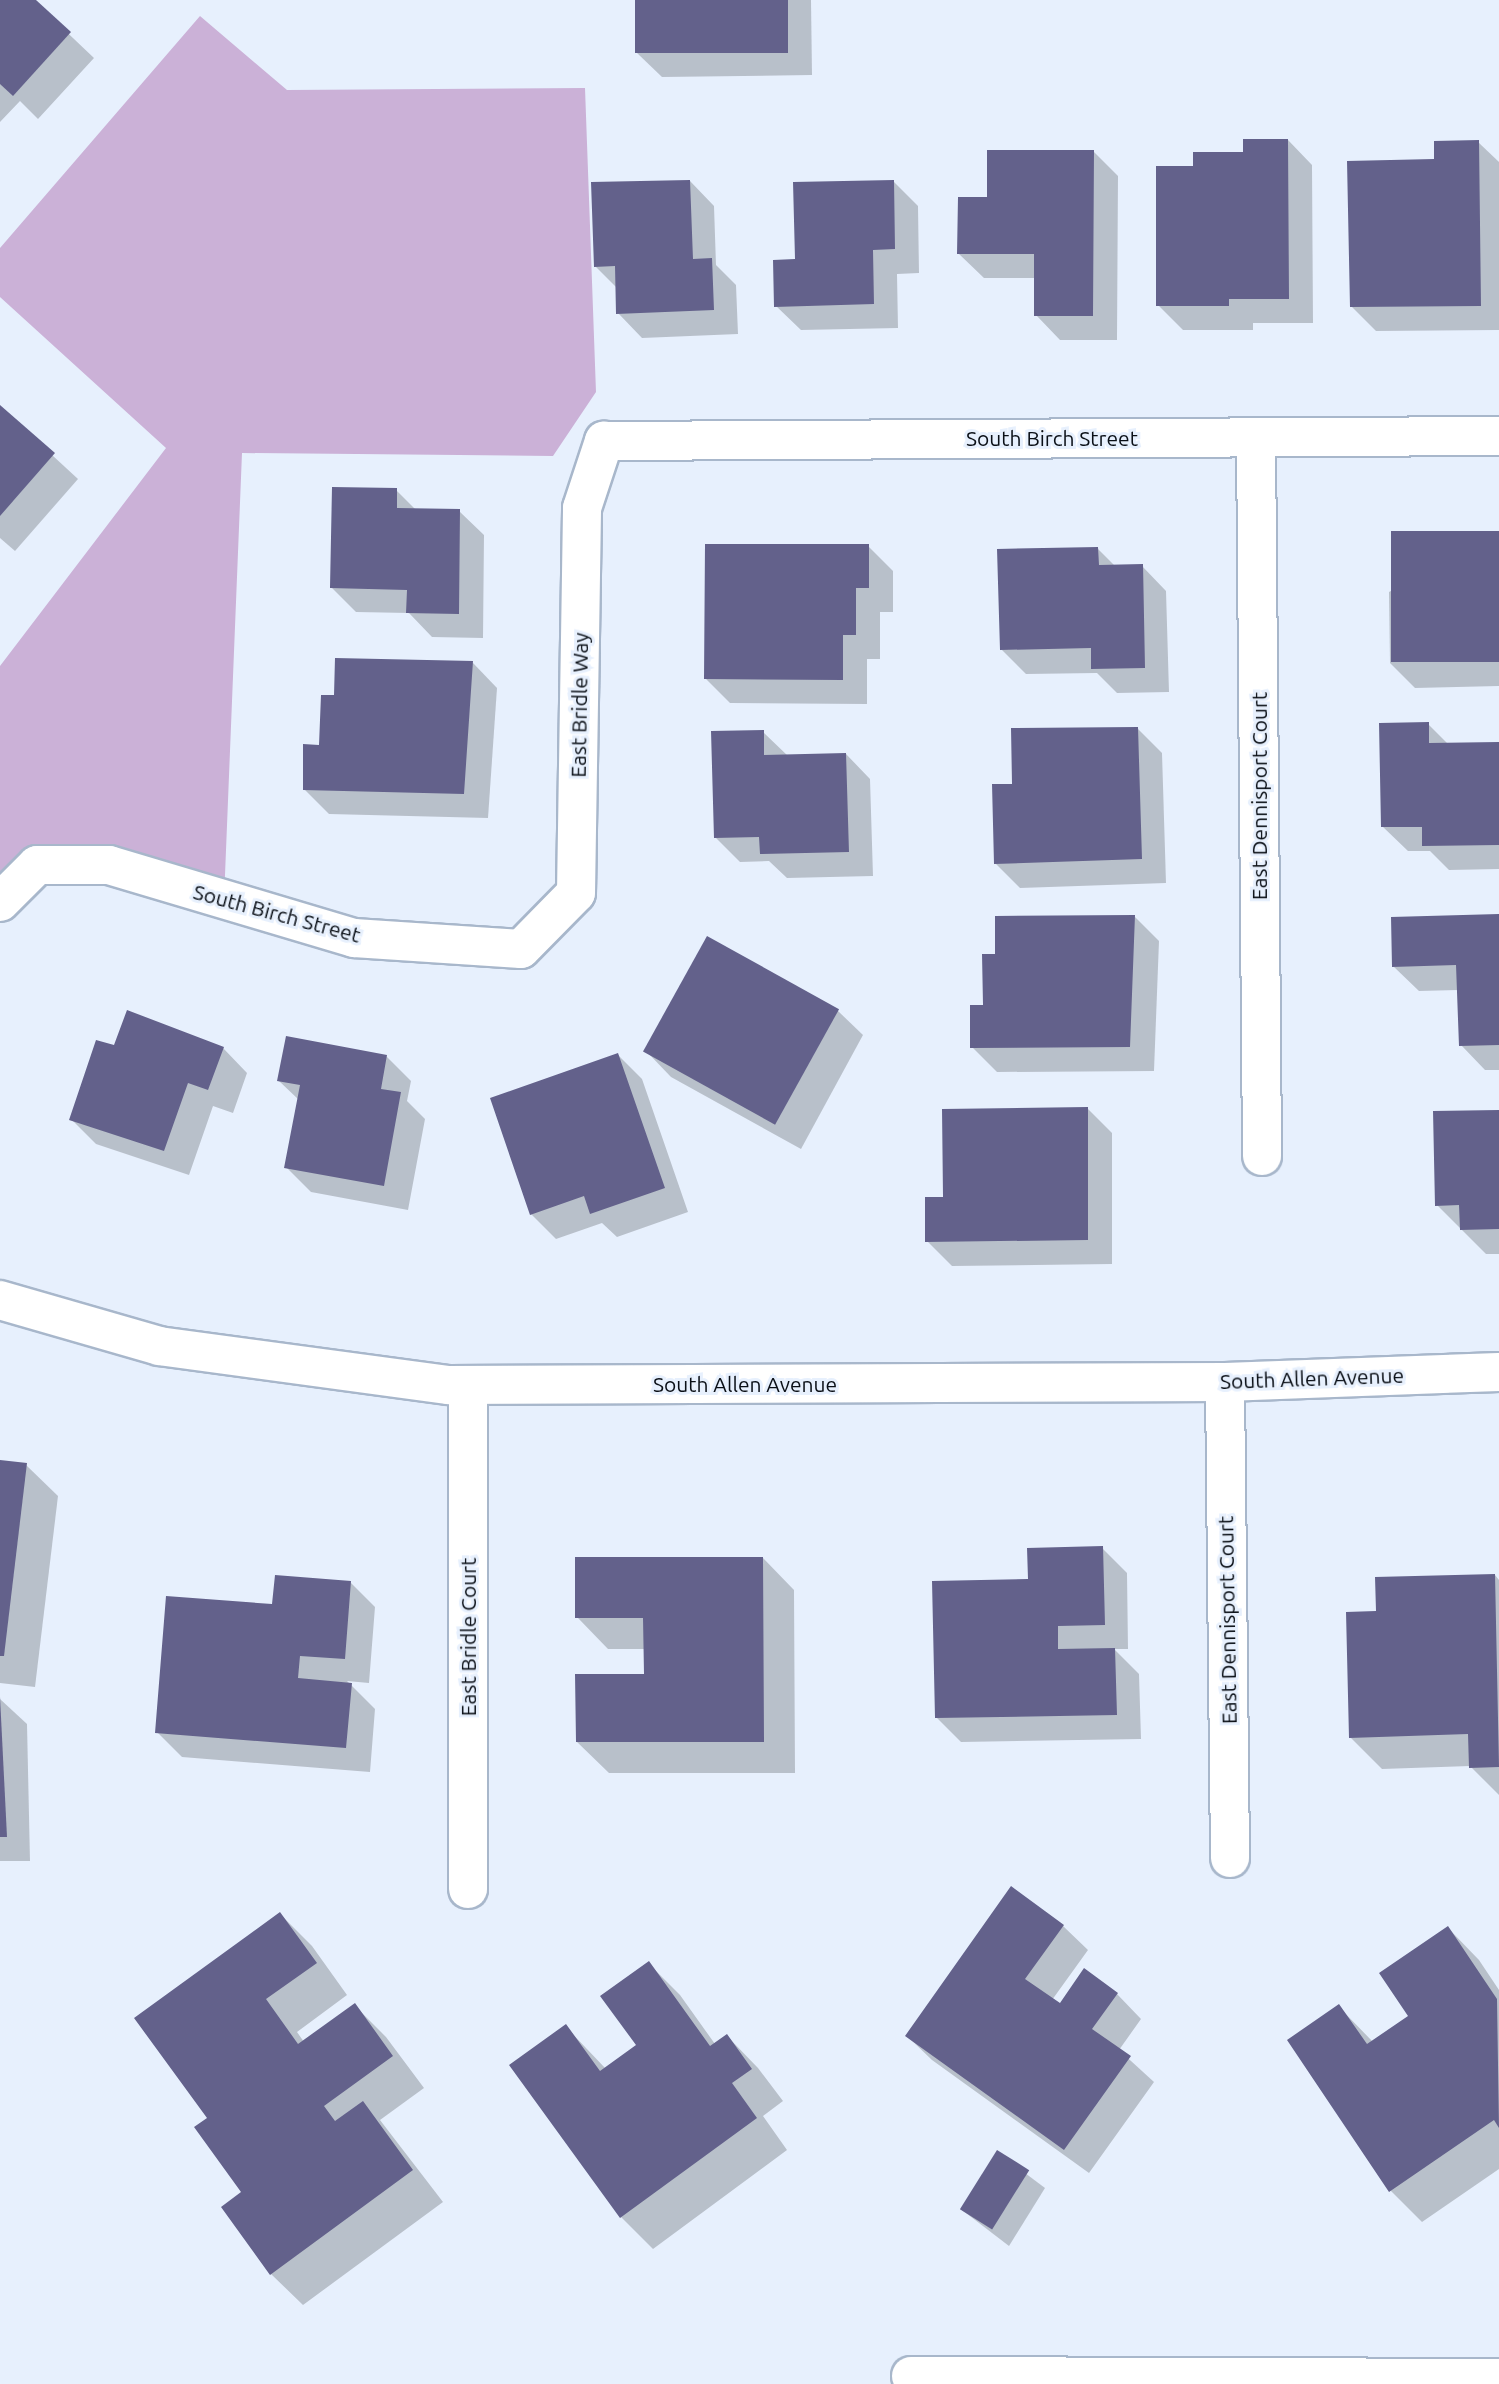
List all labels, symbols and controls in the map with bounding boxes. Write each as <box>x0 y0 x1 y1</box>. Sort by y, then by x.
street label: South Birch Street <box>966 425 1138 451</box>
street label: East Bridle Way <box>565 632 593 778</box>
street label: East Dennisport Court <box>1246 692 1272 900</box>
street label: South Birch Street <box>191 879 363 947</box>
street label: South Allen Avenue <box>1220 1362 1404 1394</box>
street label: South Allen Avenue <box>653 1371 837 1397</box>
street label: East Dennisport Court <box>1213 1516 1241 1724</box>
street label: East Bridle Court <box>455 1558 481 1716</box>

